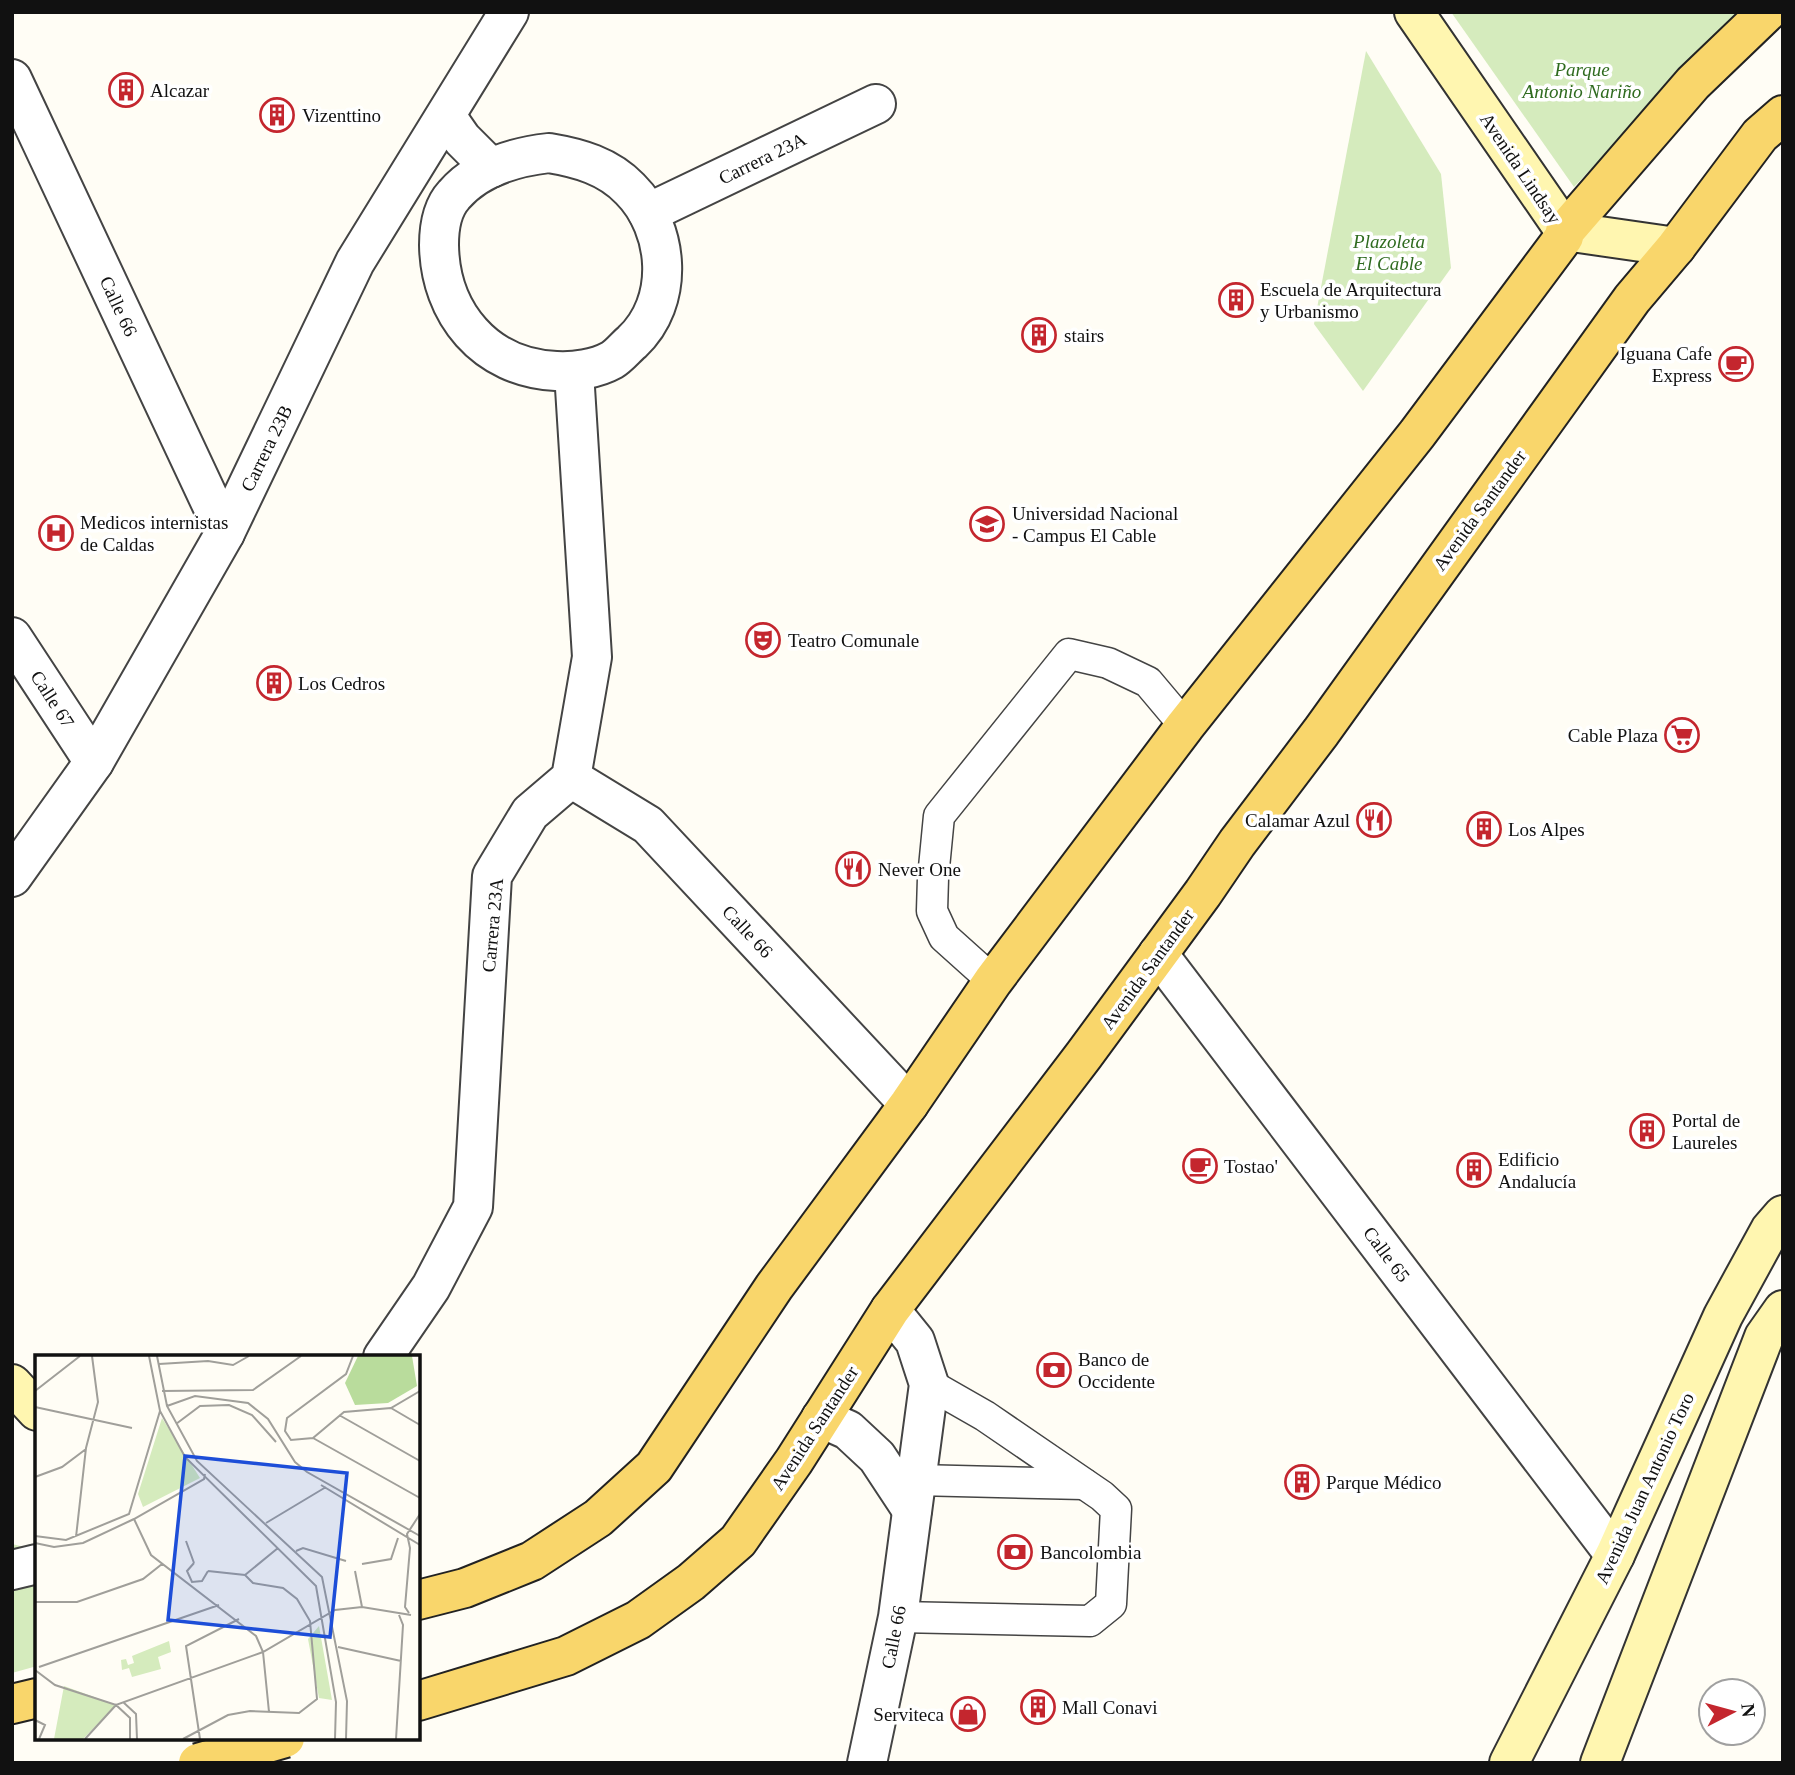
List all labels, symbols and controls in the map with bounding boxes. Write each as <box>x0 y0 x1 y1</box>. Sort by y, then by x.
park label: Parque Antonio Nariño <box>1521 59 1641 102</box>
building icon: Alcazar <box>107 71 145 109</box>
place label: Alcazar <box>150 80 210 101</box>
building icon: Vizenttino <box>258 96 296 134</box>
place label: Vizenttino <box>302 105 381 126</box>
street label: Avenida Lindsay <box>1476 109 1566 228</box>
street label: Carrera 23A <box>715 128 810 189</box>
park label: Plazoleta El Cable <box>1352 231 1425 274</box>
street label: Calle 66 <box>96 273 142 340</box>
place label: Escuela de Arquitectura y Urbanismo <box>1260 279 1442 322</box>
building icon: Escuela de Arquitectura y Urbanismo <box>1217 281 1255 319</box>
building icon: stairs <box>1020 316 1058 354</box>
place label: stairs <box>1064 325 1104 346</box>
place label: Iguana Cafe Express <box>1620 343 1712 386</box>
cafe icon: Iguana Cafe Express <box>1717 345 1755 383</box>
street label: Carrera 23B <box>237 402 296 495</box>
street label: Avenida Santander <box>1429 445 1531 575</box>
place label: Universidad Nacional - Campus El Cable <box>1012 503 1178 546</box>
school or university icon: Universidad Nacional - Campus El Cable <box>968 505 1006 543</box>
place label: Medicos internistas de Caldas <box>80 512 228 555</box>
hospital icon: Medicos internistas de Caldas <box>37 514 75 552</box>
theatre icon: Teatro Comunale <box>744 621 782 659</box>
place label: Teatro Comunale <box>788 630 919 651</box>
building icon: Los Cedros <box>255 664 293 702</box>
street label: Calle 67 <box>26 667 79 732</box>
place label: Los Cedros <box>298 673 385 694</box>
supermarket icon: Cable Plaza <box>1663 716 1701 754</box>
place label: Cable Plaza <box>1568 725 1659 746</box>
restaurant icon: Calamar Azul <box>1355 801 1393 839</box>
place label: Calamar Azul <box>1245 810 1350 831</box>
building icon: Los Alpes <box>1465 810 1503 848</box>
place label: Los Alpes <box>1508 819 1585 840</box>
restaurant icon: Never One <box>834 850 872 888</box>
place label: Never One <box>878 859 961 880</box>
street label: Carrera 23A <box>478 877 507 973</box>
street label: Calle 66 <box>718 901 777 962</box>
street label: Avenida Santander <box>1097 904 1199 1034</box>
place label: Portal de Laureles <box>1672 1110 1740 1153</box>
building icon: Portal de Laureles <box>1628 1112 1666 1150</box>
cafe icon: Tostao' <box>1181 1147 1219 1185</box>
place label: Edificio Andalucía <box>1498 1149 1577 1192</box>
building icon: Edificio Andalucía <box>1455 1151 1493 1189</box>
place label: Tostao' <box>1224 1156 1278 1177</box>
street label: Calle 65 <box>1359 1222 1414 1286</box>
place label: Banco de Occidente <box>1078 1349 1155 1392</box>
bank icon: Banco de Occidente <box>1035 1351 1073 1389</box>
inset map <box>35 1355 420 1740</box>
street label: Avenida Santander <box>766 1362 863 1494</box>
street label: Avenida Juan Antonio Toro <box>1591 1389 1698 1587</box>
building icon: Parque Médico <box>1283 1463 1321 1501</box>
place label: Parque Médico <box>1326 1472 1442 1493</box>
bank icon: Bancolombia <box>996 1533 1034 1571</box>
place label: Bancolombia <box>1040 1542 1142 1563</box>
street label: Calle 66 <box>877 1604 910 1670</box>
north arrow <box>1697 1677 1767 1747</box>
building icon: Mall Conavi <box>1019 1688 1057 1726</box>
shop icon: Serviteca <box>949 1695 987 1733</box>
place label: Mall Conavi <box>1062 1697 1158 1718</box>
text: N <box>1737 1702 1760 1718</box>
place label: Serviteca <box>873 1704 945 1725</box>

